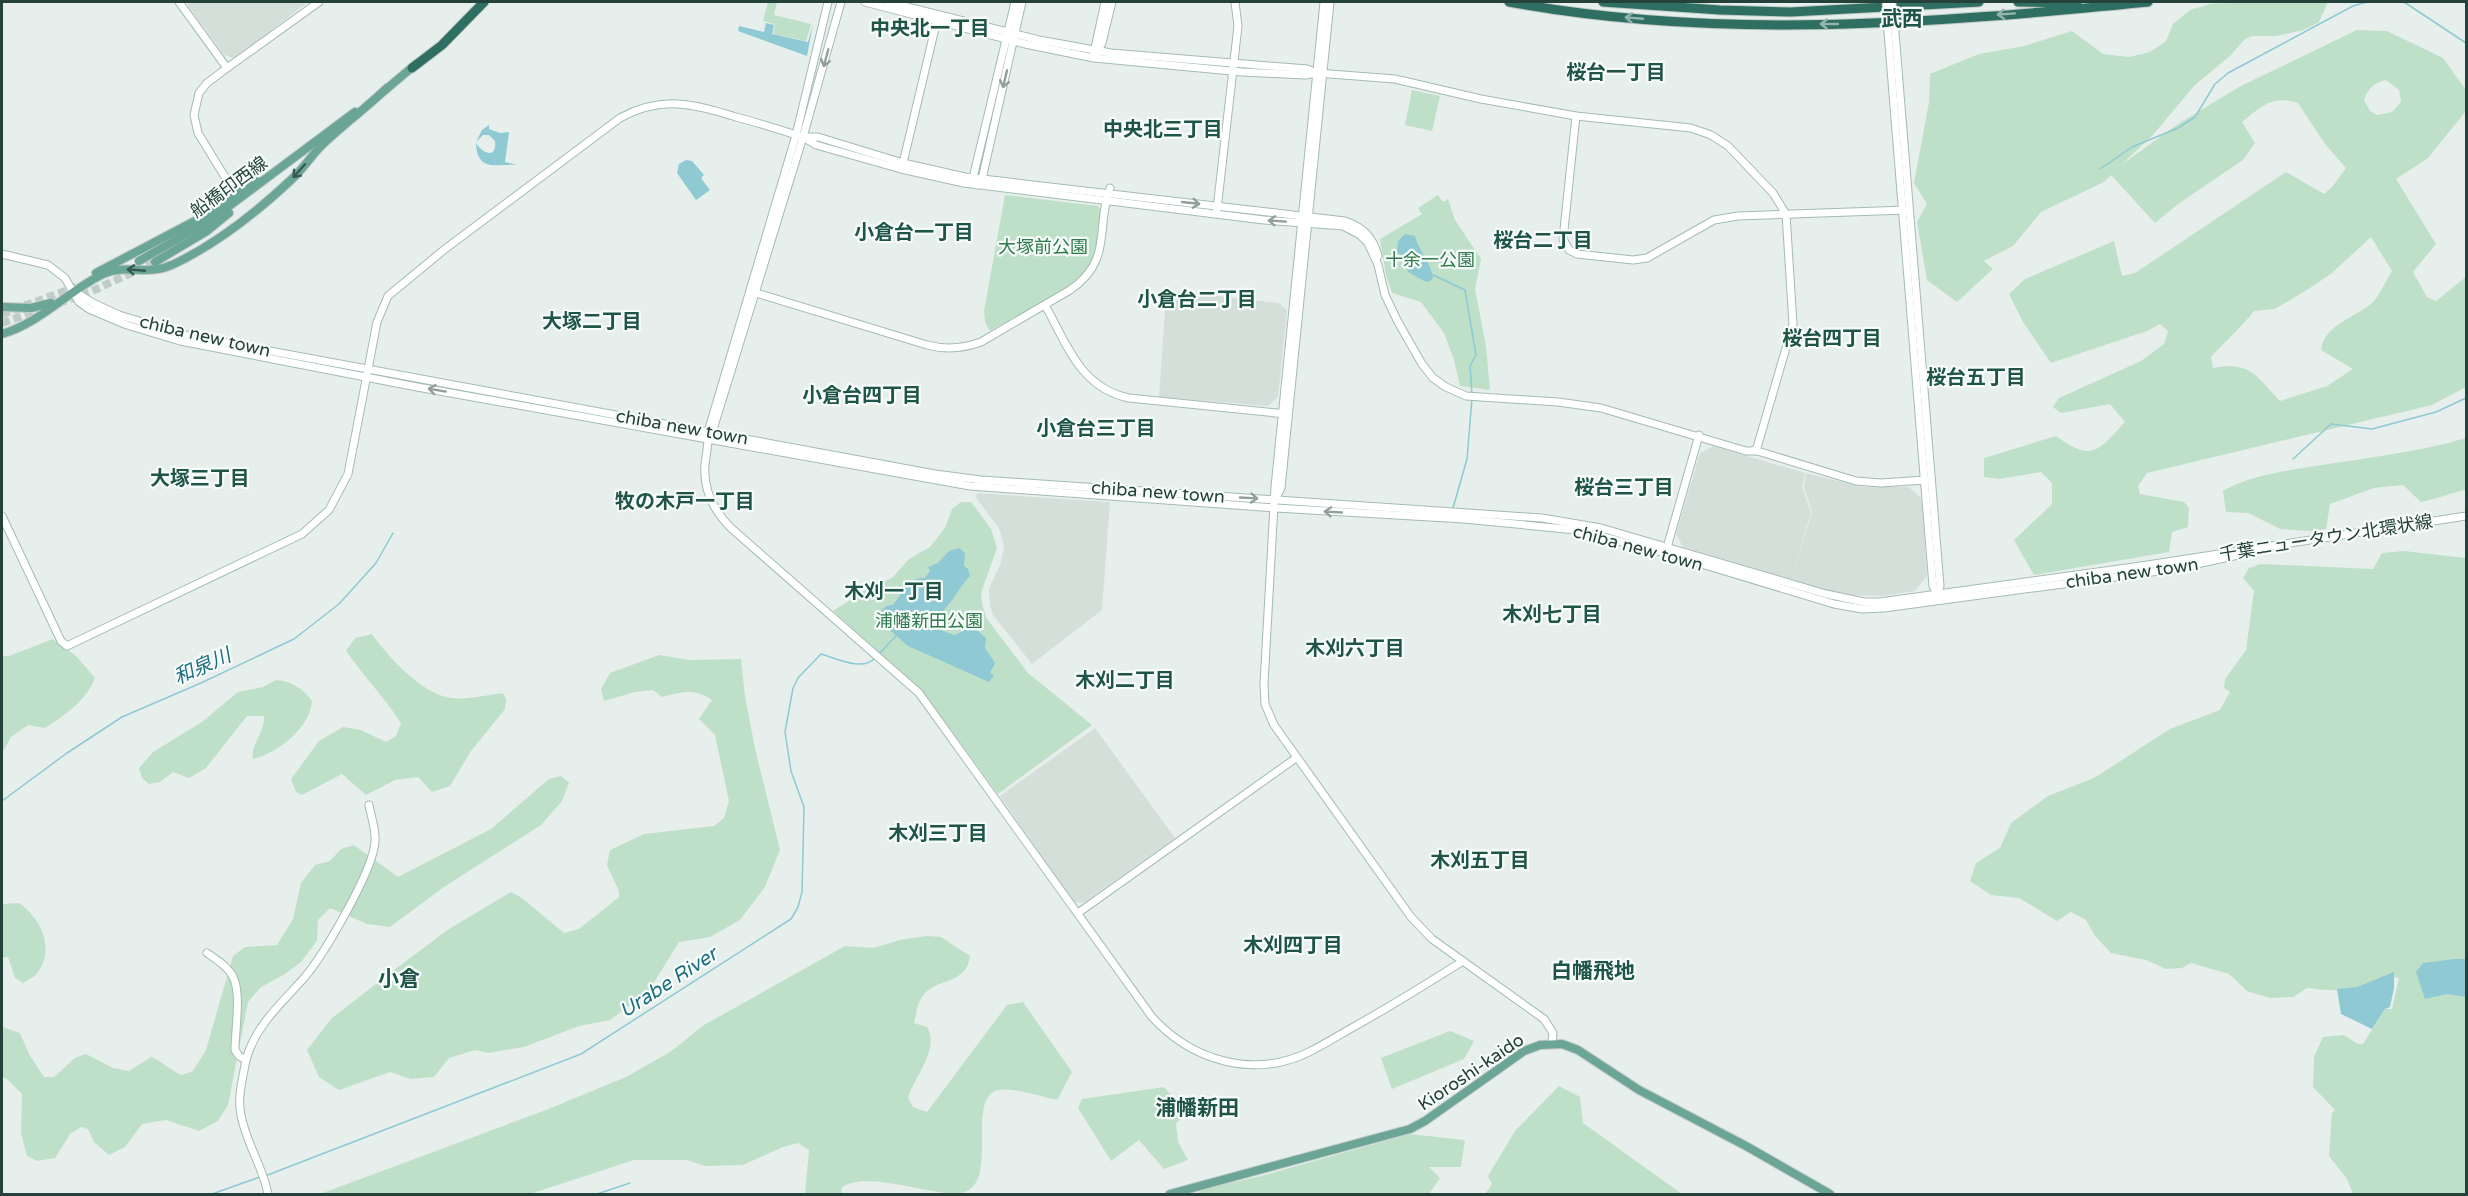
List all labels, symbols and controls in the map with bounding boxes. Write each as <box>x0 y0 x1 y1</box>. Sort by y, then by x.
district label: 武西 <box>1881 7 1923 32</box>
one-way arrow <box>1997 9 2017 20</box>
one-way arrow <box>1625 13 1645 24</box>
district label: 中央北一丁目 <box>870 17 990 41</box>
one-way arrow <box>1820 18 1840 29</box>
one-way arrow <box>820 48 831 67</box>
district label: 桜台一丁目 <box>1566 61 1666 85</box>
one-way arrow <box>998 69 1010 88</box>
district label: 中央北三丁目 <box>1103 118 1223 142</box>
street label: 船橋印西線 <box>186 152 272 222</box>
one-way arrow <box>292 163 306 178</box>
one-way arrow <box>1181 198 1201 209</box>
one-way arrow <box>1267 215 1287 226</box>
district label: 小倉台一丁目 <box>854 221 974 245</box>
district label: 桜台二丁目 <box>1493 229 1593 253</box>
park label: 大塚前公園 <box>998 236 1088 258</box>
park label: 十余一公園 <box>1385 249 1475 271</box>
one-way arrow <box>127 265 147 276</box>
district label: 小倉台二丁目 <box>1137 288 1257 312</box>
street label: chiba new town <box>137 310 273 362</box>
district label: 大塚二丁目 <box>542 310 642 334</box>
district label: 桜台四丁目 <box>1782 327 1882 351</box>
district label: 桜台五丁目 <box>1926 366 2026 390</box>
district label: 小倉台四丁目 <box>802 384 922 408</box>
one-way arrow <box>428 385 448 396</box>
street label: chiba new town <box>614 405 750 449</box>
district label: 小倉台三丁目 <box>1036 417 1156 441</box>
district label: 大塚三丁目 <box>150 467 250 491</box>
street label: chiba new town <box>1090 476 1226 508</box>
district label: 桜台三丁目 <box>1574 476 1674 500</box>
district label: 牧の木戸一丁目 <box>615 490 755 514</box>
one-way arrow <box>1239 492 1259 503</box>
one-way arrow <box>1323 506 1343 517</box>
street label: 千葉ニュータウン北環状線 <box>2218 510 2434 566</box>
street label: chiba new town <box>1570 520 1706 576</box>
street label: chiba new town <box>2064 553 2200 593</box>
district label: 木刈一丁目 <box>844 580 944 604</box>
district label: 木刈七丁目 <box>1502 603 1602 627</box>
park label: 浦幡新田公園 <box>875 610 983 632</box>
district label: 木刈六丁目 <box>1305 637 1405 661</box>
water label: 和泉川 <box>170 643 237 690</box>
district label: 木刈二丁目 <box>1075 669 1175 693</box>
district label: 木刈三丁目 <box>888 822 988 846</box>
district label: 木刈五丁目 <box>1430 849 1530 873</box>
district label: 木刈四丁目 <box>1243 934 1343 958</box>
water label: Urabe River <box>615 941 724 1023</box>
district label: 白幡飛地 <box>1551 959 1635 984</box>
district label: 小倉 <box>378 967 420 992</box>
street label: Kioroshi-kaido <box>1414 1028 1528 1116</box>
district label: 浦幡新田 <box>1155 1096 1239 1121</box>

